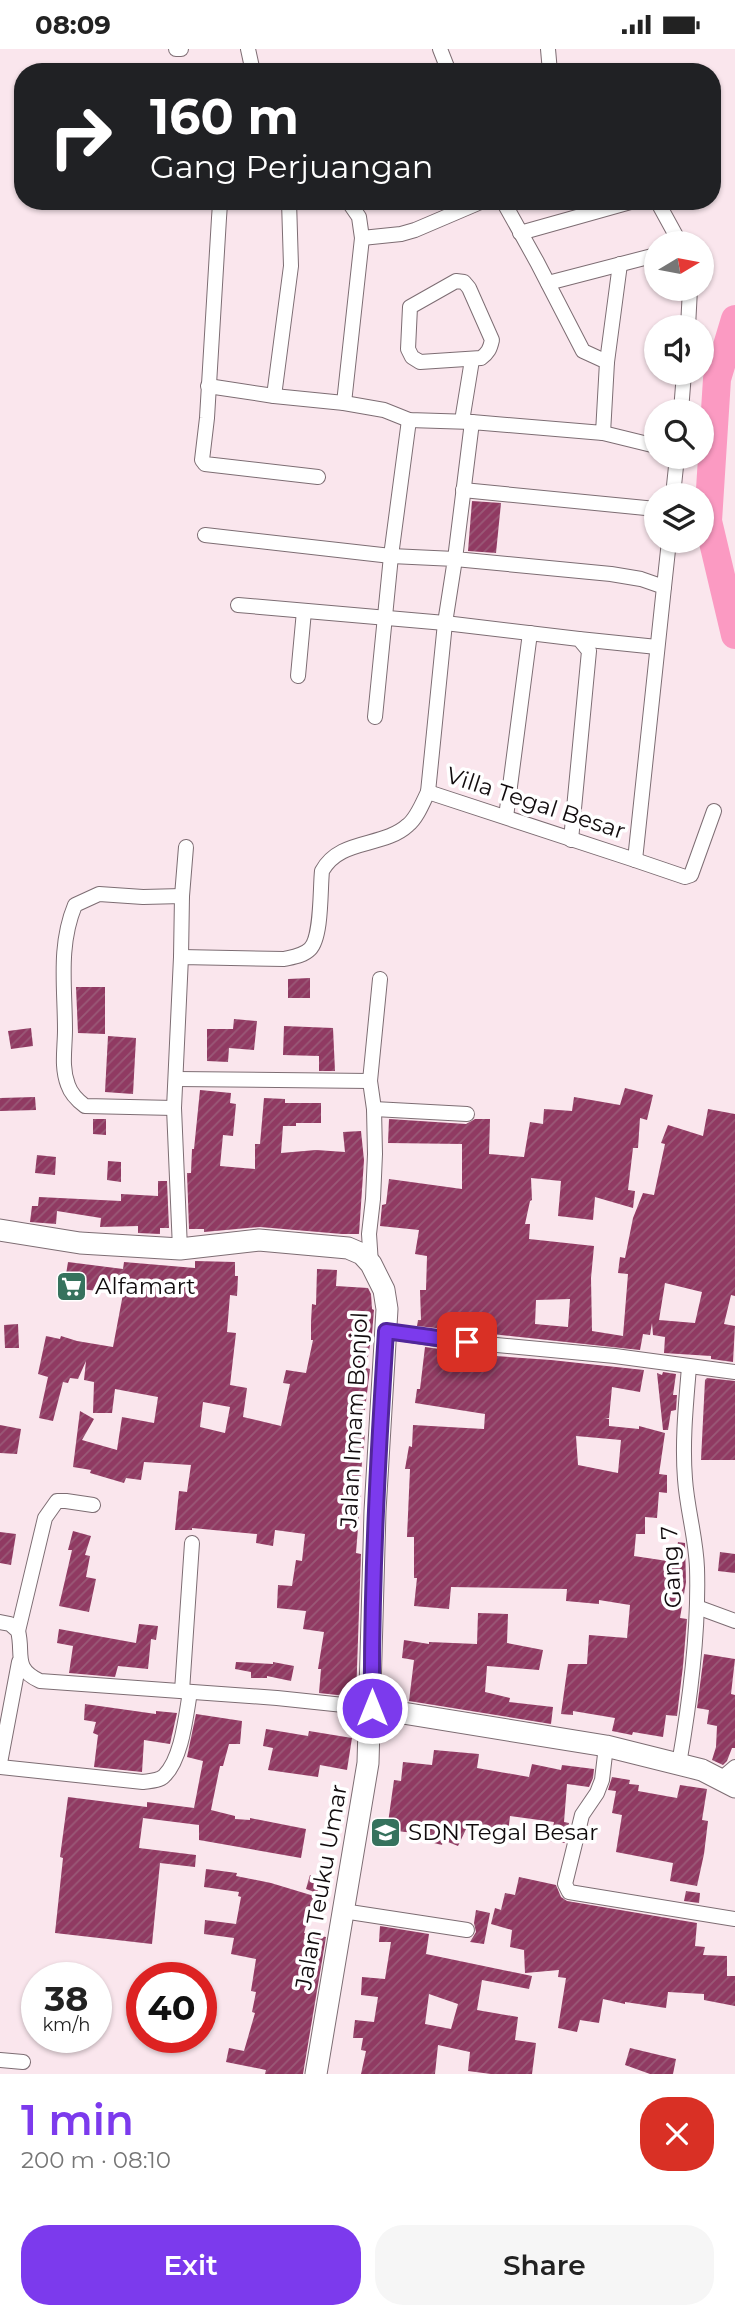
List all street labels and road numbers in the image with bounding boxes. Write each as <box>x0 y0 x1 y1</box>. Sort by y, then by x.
street label: Villa Tegal Besar <box>443 761 629 845</box>
street label: Jalan Imam Bonjol <box>334 1311 374 1530</box>
street label: Gang 7 <box>655 1525 687 1609</box>
street label: Jalan Teuku Umar <box>289 1782 353 1993</box>

